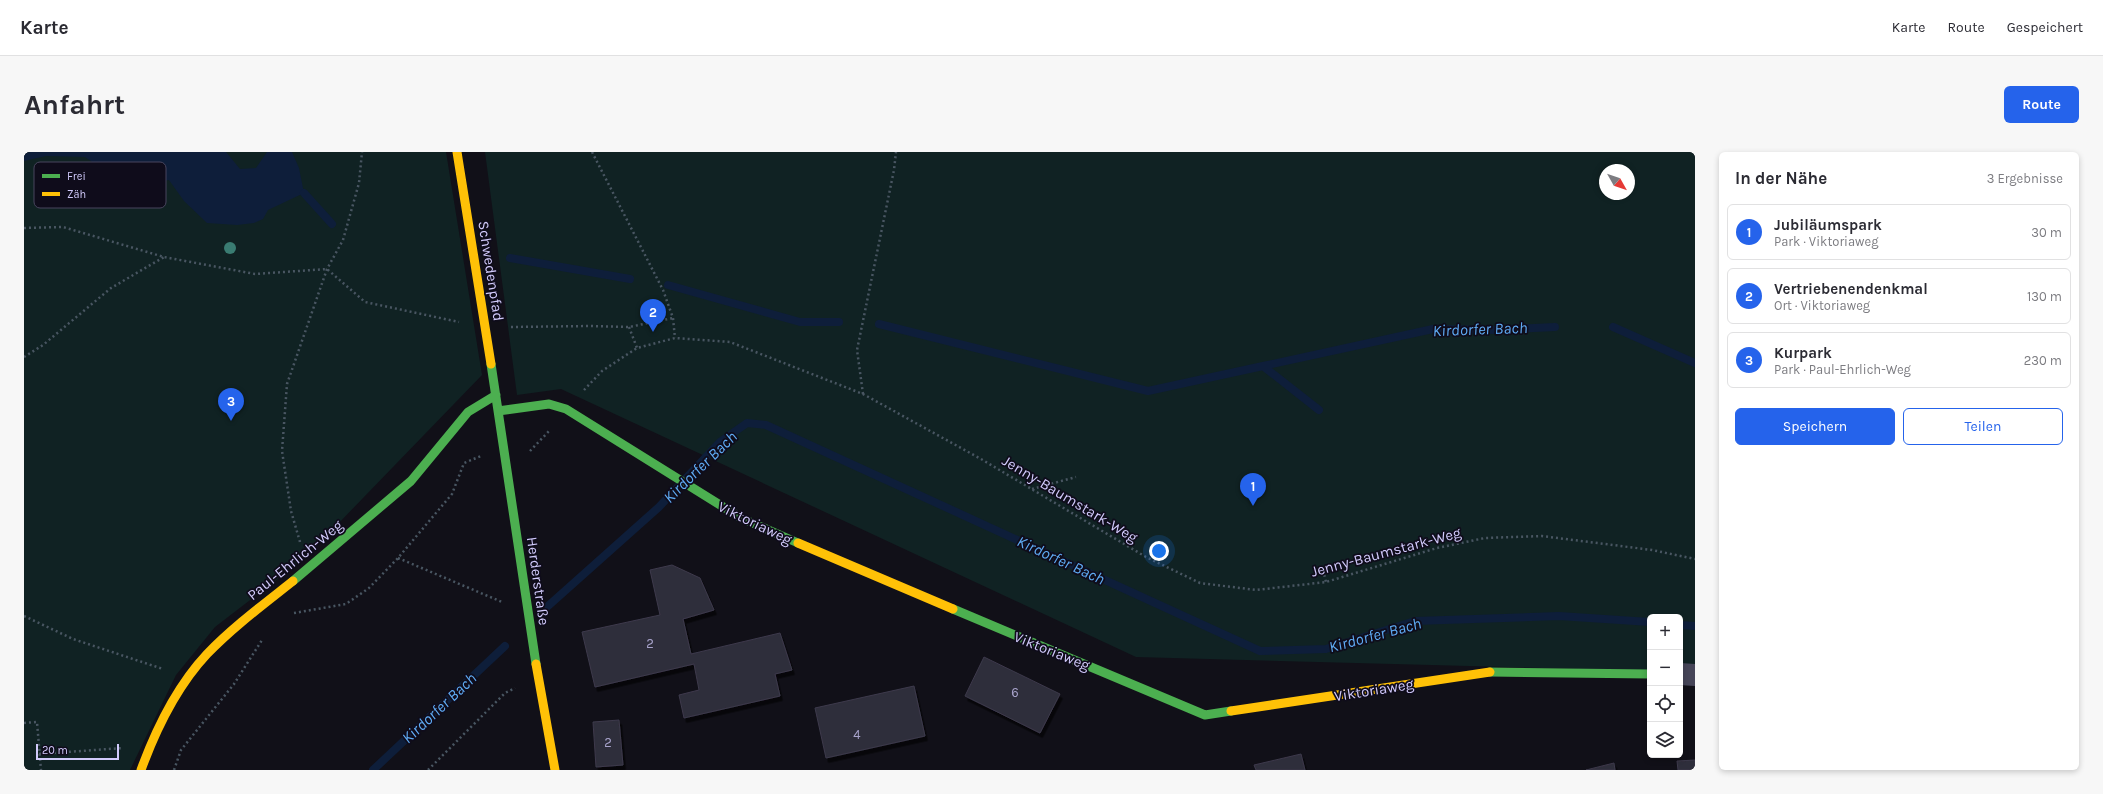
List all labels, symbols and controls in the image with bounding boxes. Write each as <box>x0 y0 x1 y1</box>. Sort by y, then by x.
text: Karte <box>20 17 69 39</box>
text: Karte <box>1892 19 1926 36</box>
text: Route <box>1948 19 1985 36</box>
text: Gespeichert <box>2007 19 2083 36</box>
button: Route <box>2004 86 2079 123</box>
text: Anfahrt <box>24 88 125 121</box>
legend <box>34 162 166 208</box>
north arrow <box>1599 164 1635 200</box>
text: In der Nähe <box>1735 168 1827 188</box>
text: Frei <box>67 170 86 183</box>
text: 3 Ergebnisse <box>1987 171 2063 186</box>
text: Zäh <box>67 188 86 201</box>
text: Jubiläumspark <box>1774 216 1882 234</box>
street label: Schwedenpfad <box>474 220 508 322</box>
text: 1 <box>1747 225 1751 240</box>
text: 30 m <box>2031 225 2062 240</box>
text: Park · Viktoriaweg <box>1774 234 1879 249</box>
text: Vertriebenendenkmal <box>1774 280 1928 298</box>
text: 2 <box>1745 289 1753 304</box>
text: 130 m <box>2027 289 2062 304</box>
text: Ort · Viktoriaweg <box>1774 298 1870 313</box>
pin: 2 <box>640 299 666 332</box>
water label: Kirdorfer Bach <box>1432 318 1528 340</box>
text: Kurpark <box>1774 344 1832 362</box>
text: 3 <box>1745 353 1753 368</box>
text: 230 m <box>2024 353 2062 368</box>
text: Park · Paul-Ehrlich-Weg <box>1774 362 1911 377</box>
pin: 3 <box>218 388 244 421</box>
button: Speichern <box>1735 408 1895 445</box>
button: Teilen <box>1903 408 2063 445</box>
water label: Kirdorfer Bach <box>659 427 741 507</box>
street label: Jenny-Baumstark-Weg <box>999 451 1141 547</box>
pin: 1 <box>1240 473 1266 506</box>
street label: Viktoriaweg <box>715 497 796 549</box>
street label: Paul-Ehrlich-Weg <box>244 516 347 604</box>
street label: Jenny-Baumstark-Weg <box>1309 523 1464 581</box>
water label: Kirdorfer Bach <box>1014 531 1108 589</box>
street label: Herderstraße <box>523 536 553 626</box>
your location <box>1149 541 1169 561</box>
water label: Kirdorfer Bach <box>1327 614 1423 656</box>
map controls <box>1647 614 1683 758</box>
button: + <box>1647 614 1683 650</box>
street label: Viktoriaweg <box>1011 628 1093 675</box>
house number: 2 <box>646 636 654 651</box>
button: − <box>1647 650 1683 686</box>
water label: Kirdorfer Bach <box>398 669 480 747</box>
street label: Viktoriaweg <box>1333 675 1416 705</box>
house number: 6 <box>1011 685 1019 700</box>
button: locate <box>1647 686 1683 722</box>
button: layers <box>1647 722 1683 758</box>
house number: 4 <box>853 727 861 742</box>
house number: 2 <box>604 735 612 750</box>
scale bar <box>36 742 119 761</box>
text: 20 m <box>42 744 68 757</box>

